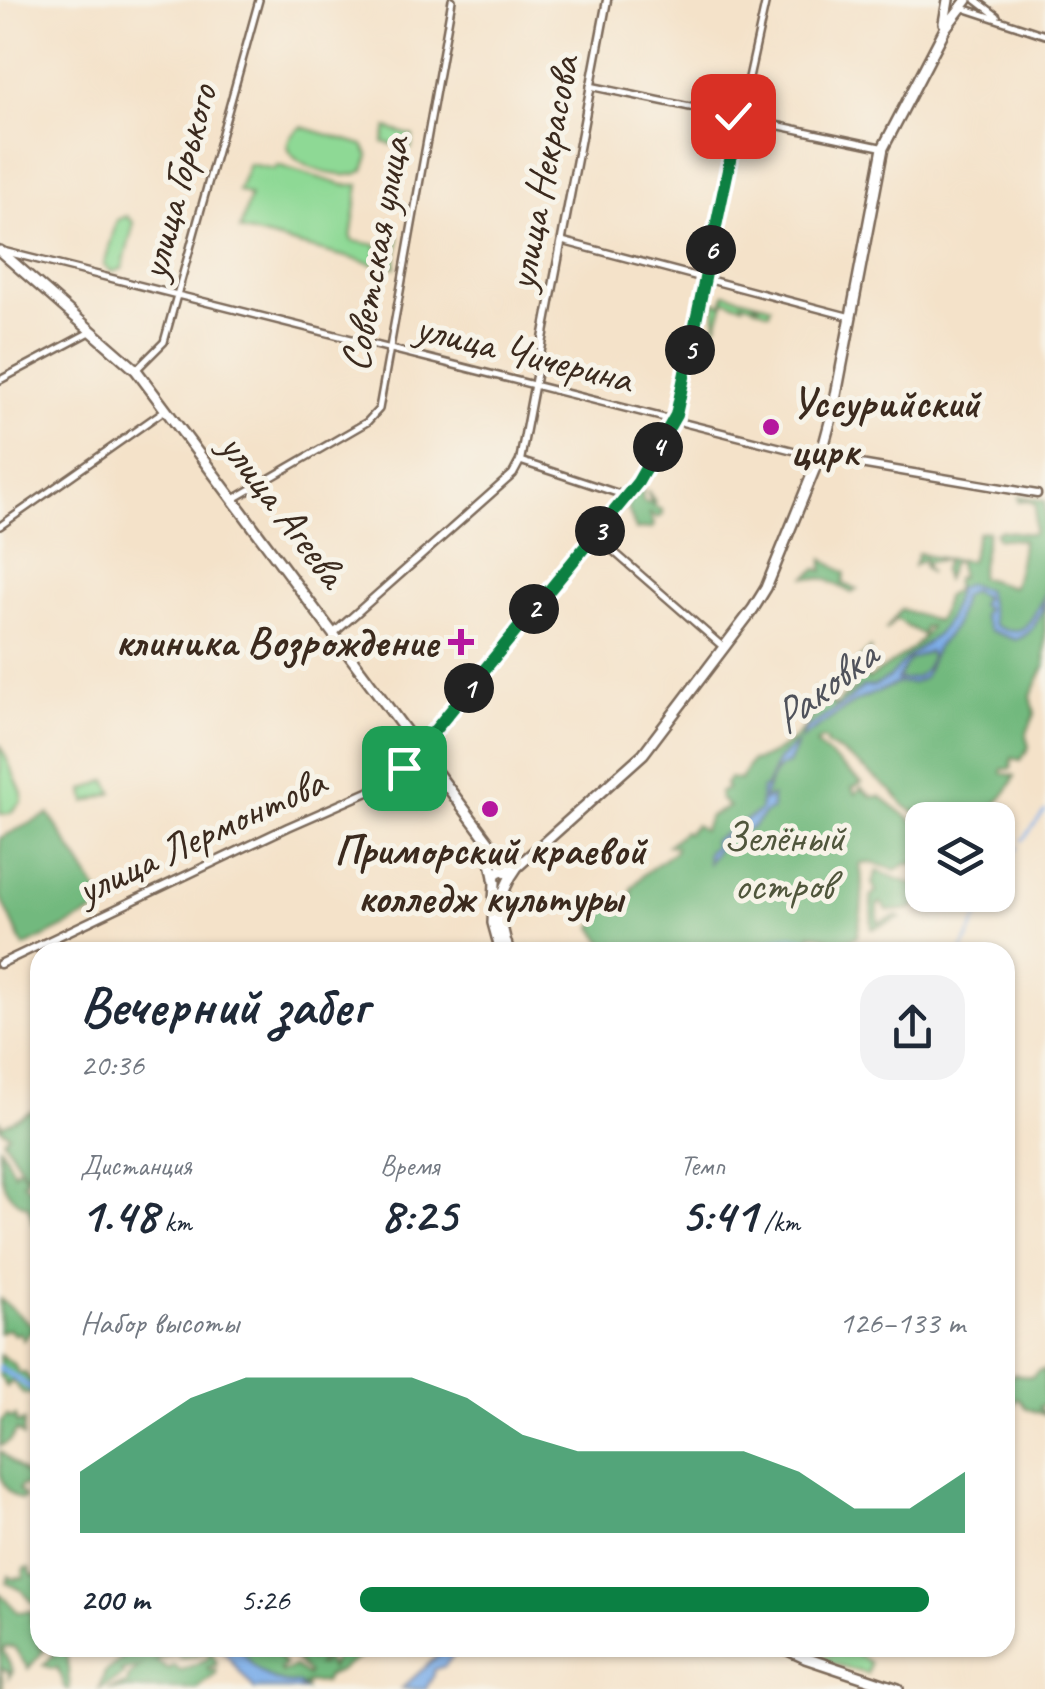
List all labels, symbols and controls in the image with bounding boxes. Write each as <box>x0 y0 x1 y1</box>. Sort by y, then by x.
street label: улица Некрасова <box>494 49 592 297</box>
pin <box>691 74 776 159</box>
street label: улица Горького <box>126 77 230 288</box>
icon: check <box>706 89 761 144</box>
street label: Советская улица <box>328 130 422 375</box>
pin: 6 <box>686 225 736 275</box>
text: 6 <box>704 232 718 267</box>
street label: улица Чичерина <box>407 300 640 406</box>
pin: 5 <box>665 325 715 375</box>
text: 5 <box>684 332 696 367</box>
place label: Уссурийский цирк <box>791 377 983 478</box>
marker: Уссурийский цирк <box>760 416 782 438</box>
street label: улица Агеева <box>206 420 361 601</box>
pin: 4 <box>633 422 683 472</box>
text: 4 <box>652 429 664 464</box>
pin: 3 <box>575 506 625 556</box>
text: 3 <box>594 513 606 548</box>
pin: 2 <box>509 584 559 634</box>
text: 2 <box>528 591 540 626</box>
place label: клиника Возрождение <box>115 616 441 669</box>
water label: Раковка <box>760 625 892 746</box>
marker: клиника Возрождение <box>448 629 474 655</box>
pin: 1 <box>444 663 494 713</box>
text: 1 <box>463 670 475 705</box>
pin <box>362 726 447 811</box>
icon: arrive <box>377 741 432 796</box>
street label: улица Лермонтова <box>66 754 336 918</box>
marker: Приморский краевой колледж культуры <box>479 798 501 820</box>
map controls <box>905 802 1015 912</box>
button: layers <box>905 802 1015 912</box>
park label: Зелёный остров <box>723 811 847 912</box>
place label: Приморский краевой колледж культуры <box>334 824 649 925</box>
text: Вечерний забег <box>80 971 368 1041</box>
button: share <box>860 975 965 1080</box>
text: 20:36 <box>80 1044 144 1085</box>
text: Дистанция <box>80 1148 192 1183</box>
text: Время <box>380 1148 439 1183</box>
text: Темп <box>680 1148 725 1183</box>
text: 1.48 <box>80 1183 157 1246</box>
text: 8:25 <box>380 1183 457 1246</box>
text: 5:41 <box>680 1183 757 1246</box>
text: km <box>157 1204 192 1239</box>
text: /km <box>757 1204 800 1239</box>
text: Набор высоты <box>80 1302 239 1343</box>
text: 126–133 m <box>839 1302 965 1343</box>
text: 200 m <box>80 1579 149 1620</box>
text: 5:26 <box>240 1579 290 1620</box>

